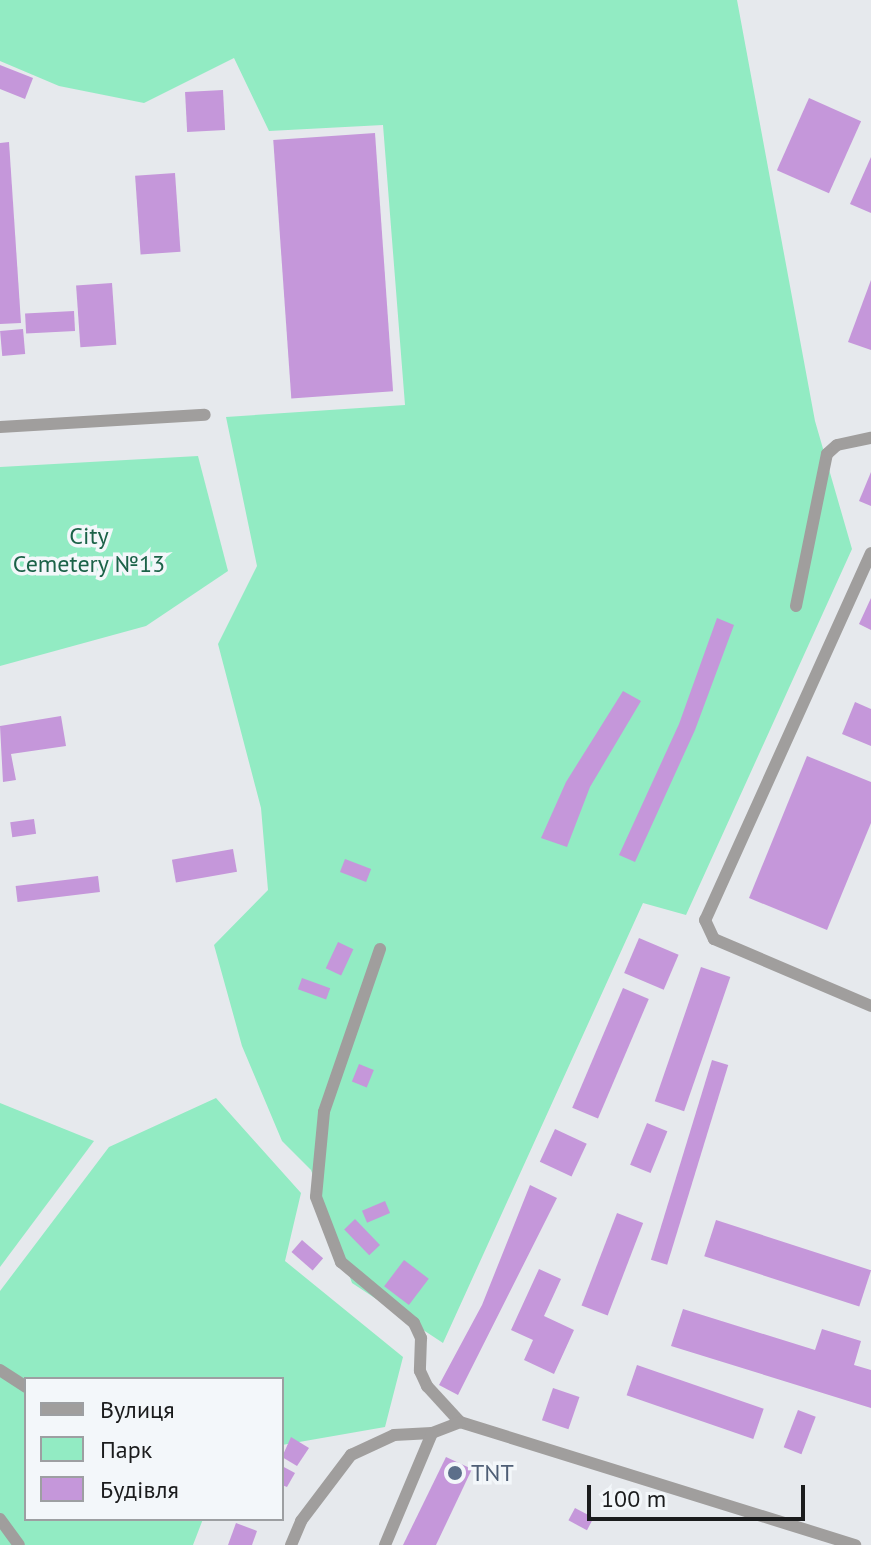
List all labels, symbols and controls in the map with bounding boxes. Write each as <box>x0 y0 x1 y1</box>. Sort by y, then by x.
park label: City Cemetery №13 <box>12 522 166 578</box>
legend <box>24 1377 284 1521</box>
text: Вулиця <box>100 1394 175 1425</box>
text: Парк <box>100 1434 152 1465</box>
place label: TNT <box>471 1459 514 1487</box>
marker: TNT <box>446 1464 464 1482</box>
scale bar <box>591 1469 809 1519</box>
text: Будівля <box>100 1474 179 1505</box>
text: 100 m <box>601 1483 666 1514</box>

